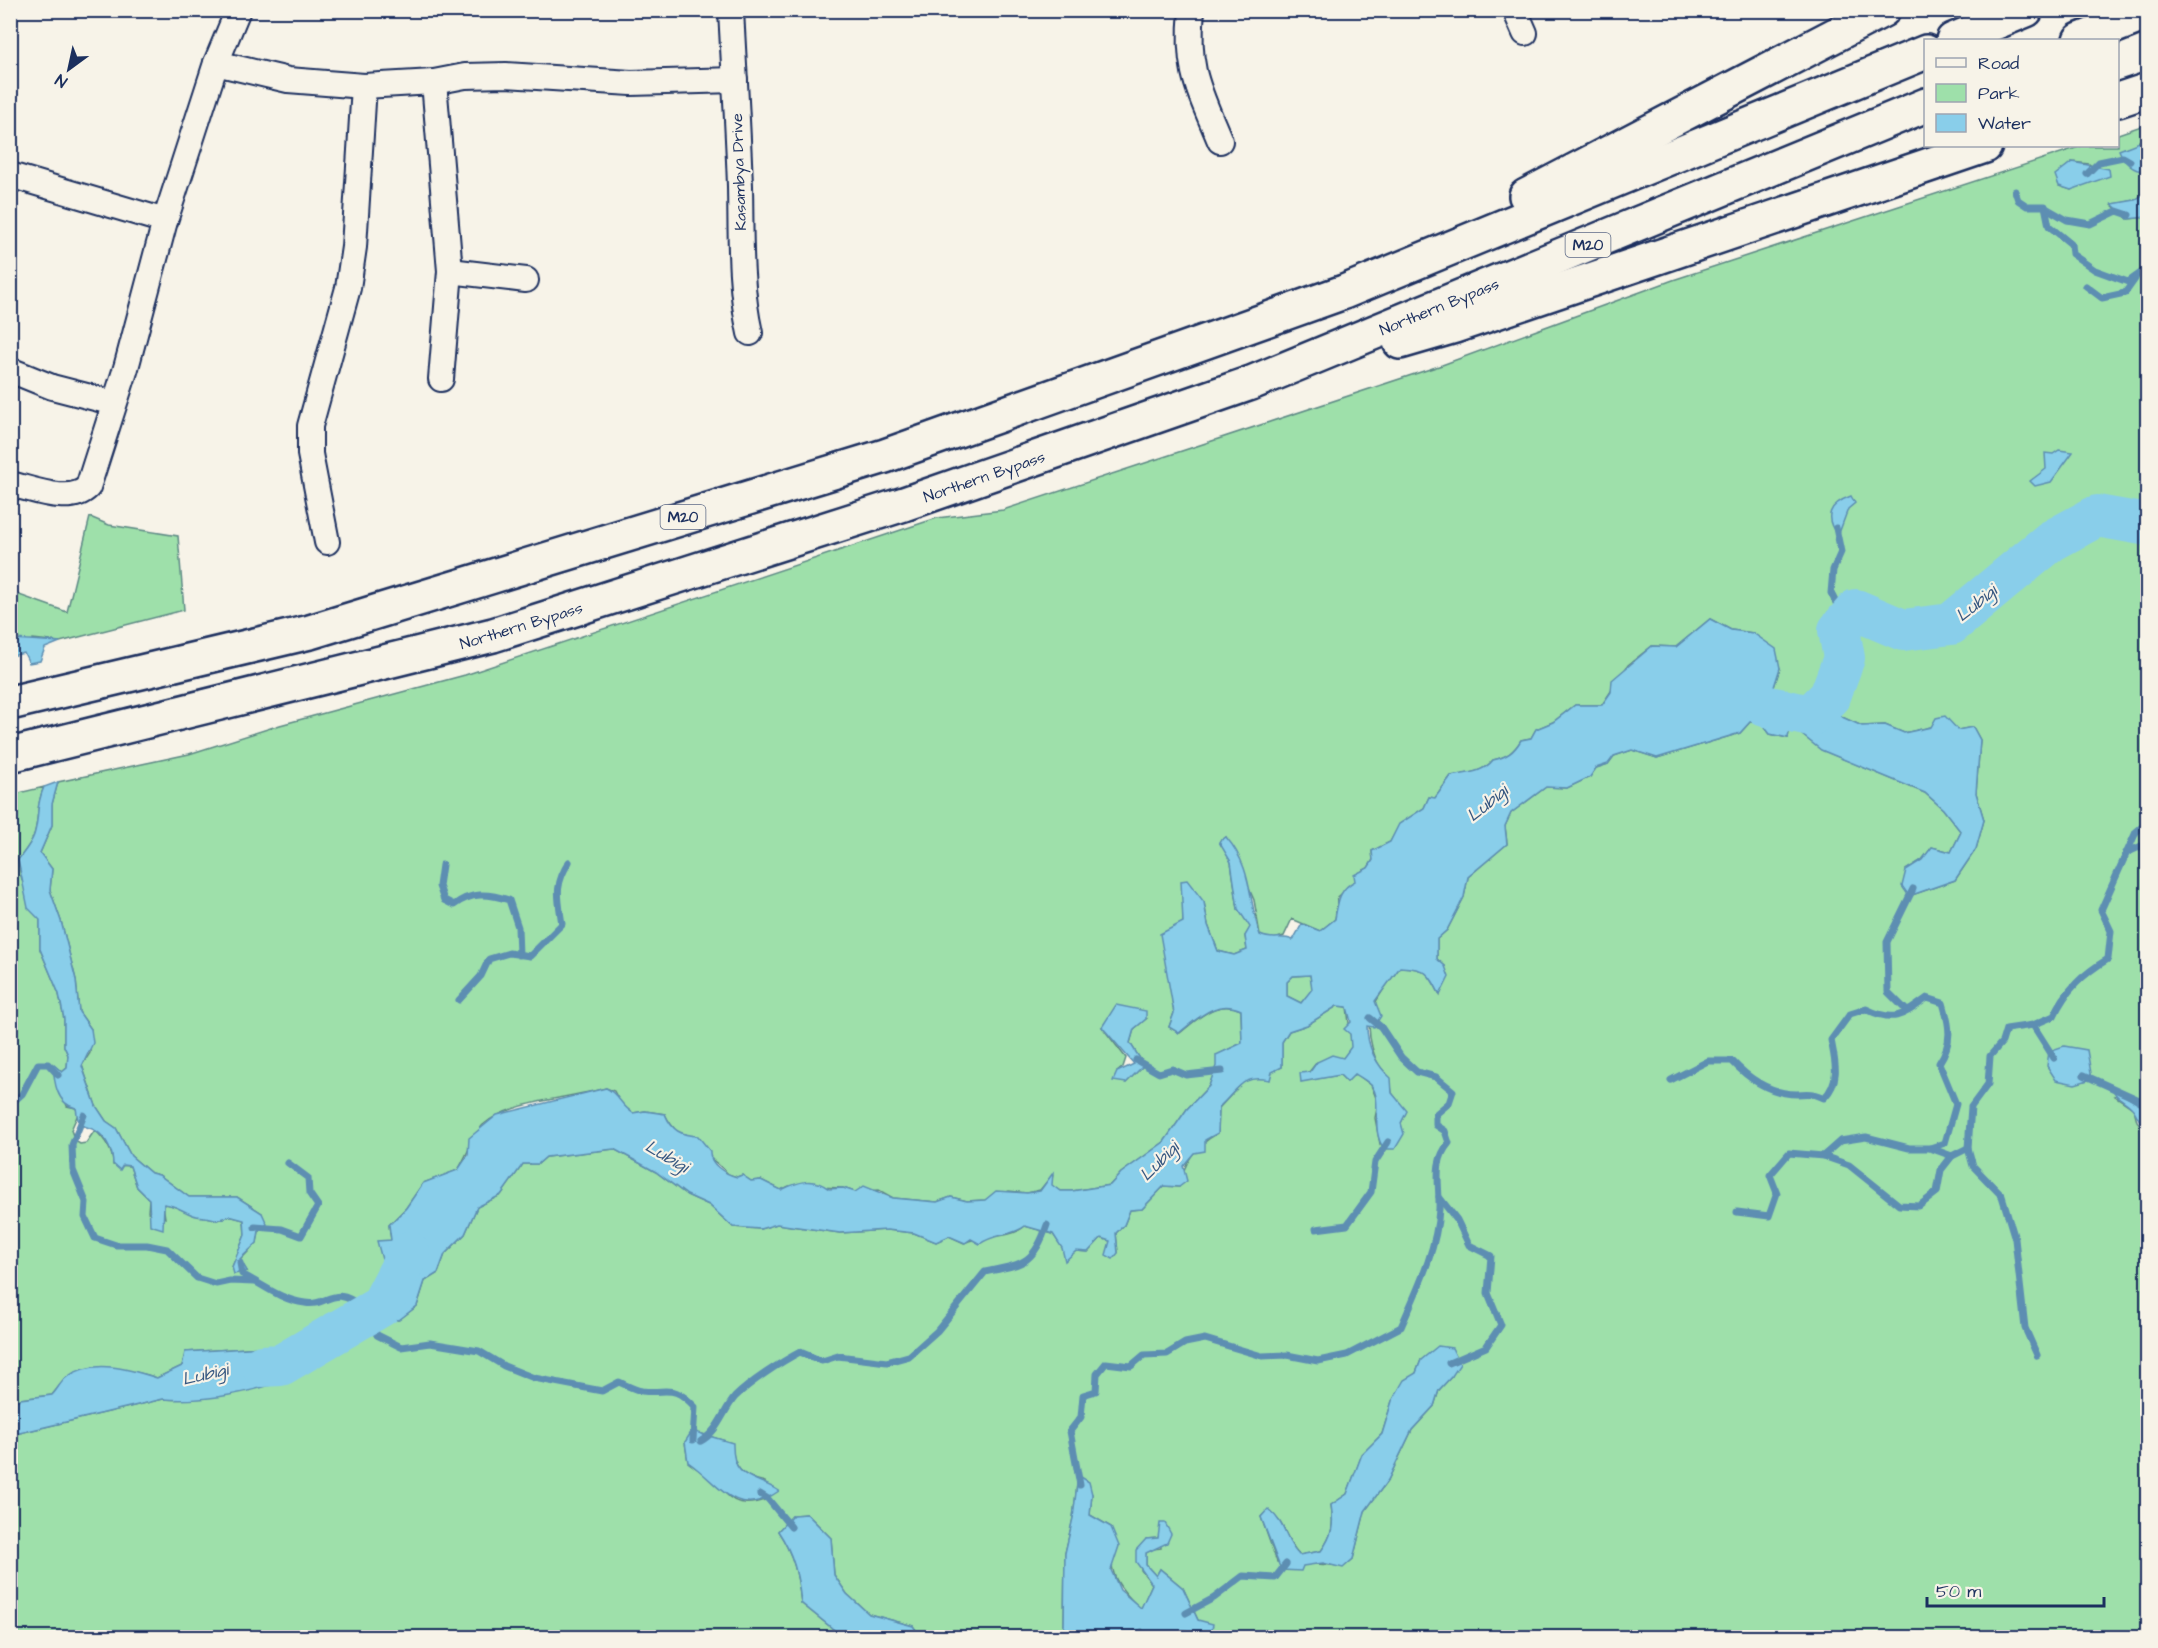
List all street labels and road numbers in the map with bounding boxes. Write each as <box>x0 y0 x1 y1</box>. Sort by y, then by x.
street label: Kasambya Drive <box>726 113 753 231</box>
road number: M20 <box>1566 233 1610 257</box>
street label: Northern Bypass <box>1376 273 1503 342</box>
street label: Northern Bypass <box>921 446 1048 509</box>
road number: M20 <box>660 505 706 529</box>
street label: Northern Bypass <box>457 597 586 656</box>

